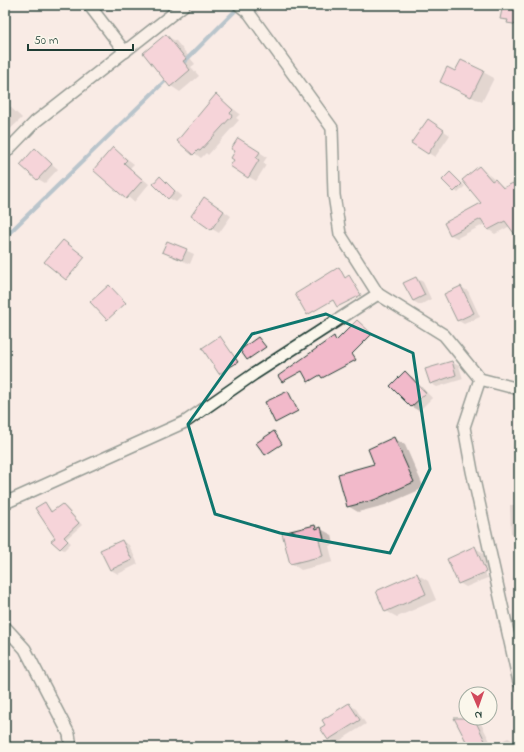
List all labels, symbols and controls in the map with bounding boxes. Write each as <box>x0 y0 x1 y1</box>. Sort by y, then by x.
scale bar <box>28 26 133 52</box>
text: 50 m <box>34 32 58 50</box>
north arrow <box>458 686 498 726</box>
text: N <box>474 707 482 723</box>

